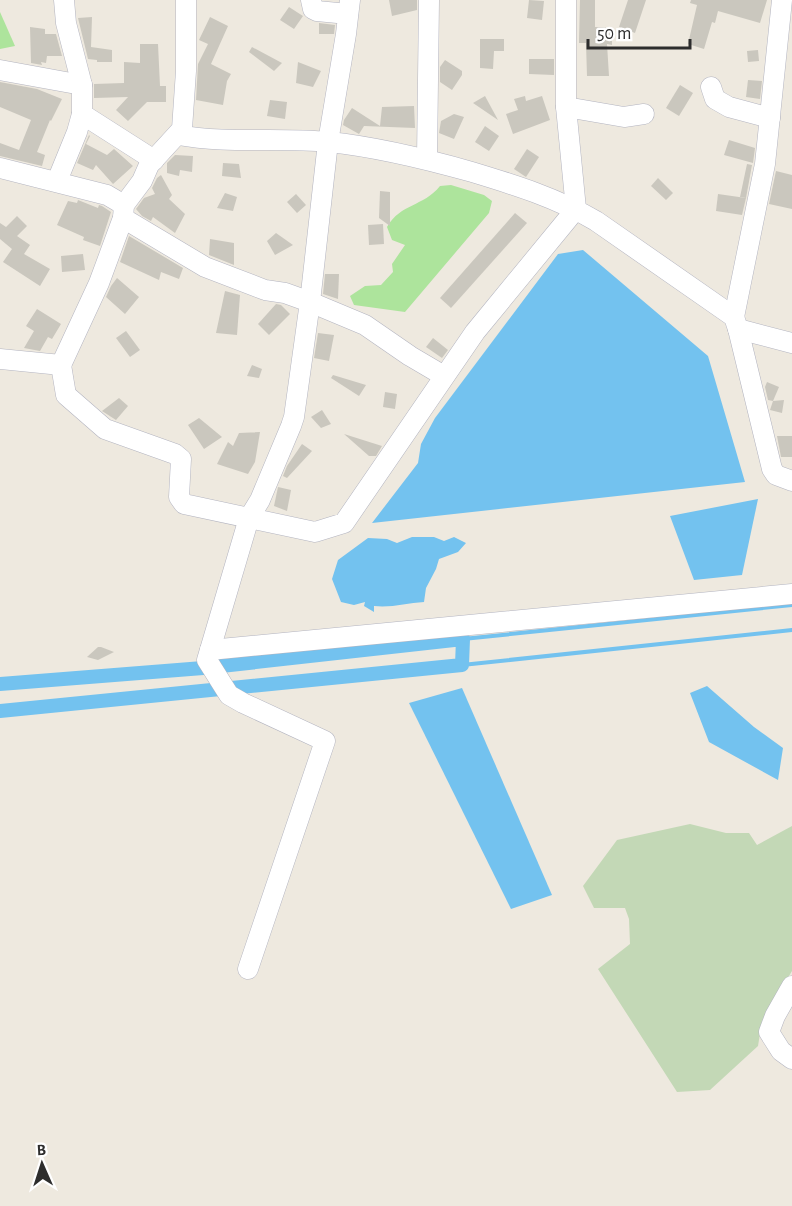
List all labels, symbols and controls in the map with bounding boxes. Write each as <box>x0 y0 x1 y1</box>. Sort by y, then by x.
scale bar <box>588 12 690 50</box>
text: 50 m <box>597 25 631 43</box>
north arrow <box>12 1134 72 1194</box>
text: B <box>36 1142 46 1158</box>

